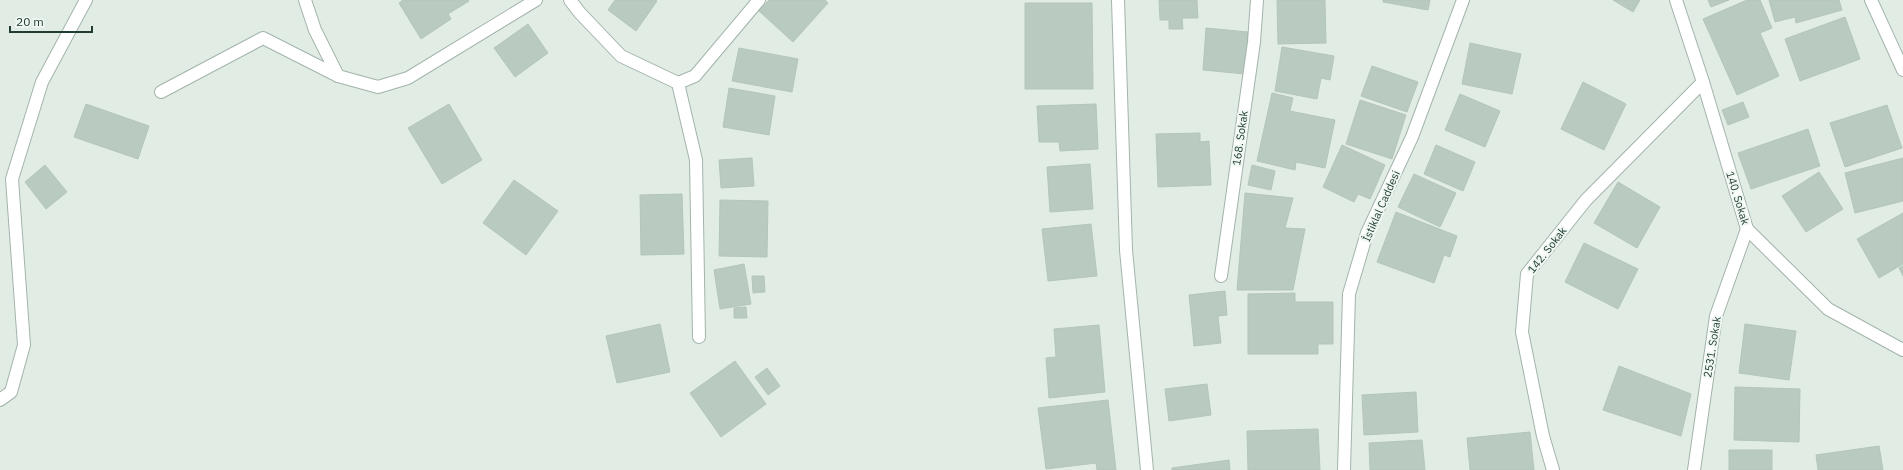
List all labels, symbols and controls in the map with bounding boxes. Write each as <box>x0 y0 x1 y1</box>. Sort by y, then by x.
scale bar <box>10 8 92 34</box>
text: 20 m <box>16 14 44 29</box>
street label: 168. Sokak <box>1229 109 1251 166</box>
street label: İstiklal Caddesi <box>1359 168 1403 244</box>
street label: 140. Sokak <box>1723 169 1753 227</box>
street label: 142. Sokak <box>1524 224 1570 276</box>
street label: 2531. Sokak <box>1700 315 1724 379</box>

